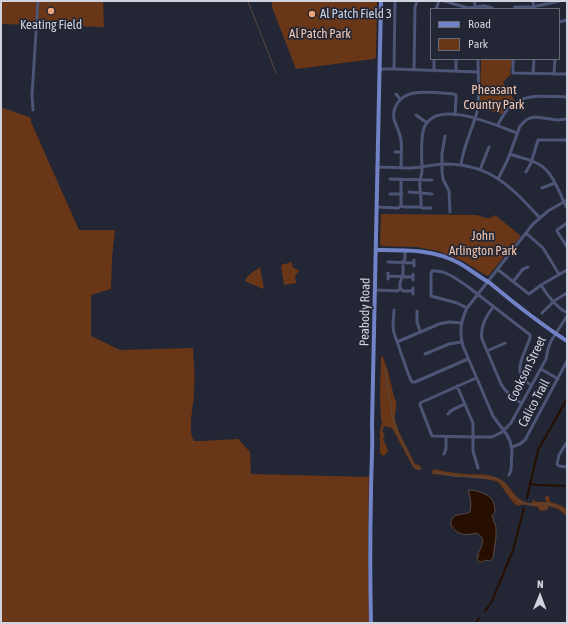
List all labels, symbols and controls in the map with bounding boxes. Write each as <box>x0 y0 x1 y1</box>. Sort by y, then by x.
marker: Keating Field <box>46 6 56 16</box>
place label: Al Patch Field 3 <box>320 6 392 22</box>
legend <box>430 8 560 60</box>
marker: Al Patch Field 3 <box>307 9 317 19</box>
place label: Keating Field <box>20 17 82 33</box>
text: Road <box>468 17 491 31</box>
park label: Al Patch Park <box>289 26 351 42</box>
text: Park <box>468 37 488 51</box>
park label: Pheasant Country Park <box>464 82 524 113</box>
park label: John Arlington Park <box>449 228 517 259</box>
street label: Peabody Road <box>357 278 373 346</box>
street label: Cookson Street <box>504 334 550 404</box>
street label: Calico Trail <box>515 376 553 430</box>
north arrow <box>520 576 560 616</box>
text: N <box>537 578 544 590</box>

